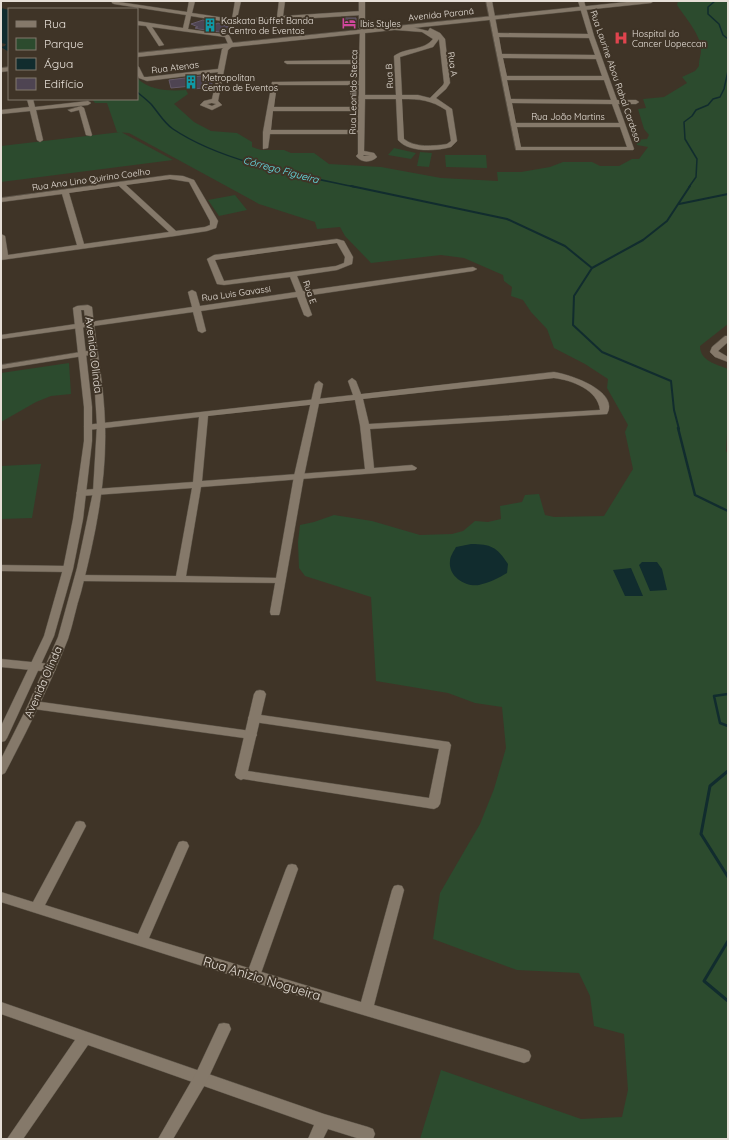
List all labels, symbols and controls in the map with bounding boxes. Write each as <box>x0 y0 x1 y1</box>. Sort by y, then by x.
street label: Avenida Paraná <box>408 5 474 23</box>
legend <box>8 8 138 100</box>
street label: Rua Laurine Abou Rahal Cardoso <box>588 9 644 143</box>
place label: Kaskata Buffet Banda e Centro de Eventos <box>221 15 313 36</box>
hotel icon: Ibis Styles <box>341 15 357 31</box>
text: Rua <box>44 16 66 31</box>
building icon: Kaskata Buffet Banda e Centro de Eventos <box>202 17 218 33</box>
place label: Ibis Styles <box>360 18 401 29</box>
place label: Hospital do Cancer Uopeccan <box>632 28 707 49</box>
hospital icon: Hospital do Cancer Uopeccan <box>613 30 629 46</box>
text: Parque <box>44 36 84 51</box>
street label: Rua Leonildo Stecca <box>347 50 359 134</box>
street label: Rua A <box>446 51 460 77</box>
text: Água <box>44 56 73 71</box>
street label: Rua Atenas <box>151 59 199 75</box>
street label: Rua B <box>383 63 395 89</box>
place label: Metropolitan Centro de Eventos <box>202 72 278 93</box>
building icon: Metropolitan Centro de Eventos <box>183 74 199 90</box>
text: Edifício <box>44 76 84 91</box>
street label: Rua João Martins <box>531 111 605 122</box>
water label: Córrego Figueira <box>242 154 321 187</box>
street label: Rua Ana Lino Quirino Coelho <box>31 165 151 193</box>
street label: Rua E <box>301 279 319 305</box>
street label: Rua Luis Gavassi <box>201 283 271 303</box>
street label: Avenida Olinda <box>82 316 106 394</box>
street label: Avenida Olinda <box>21 644 65 720</box>
street label: Rua Anizio Nogueira <box>201 952 323 1004</box>

